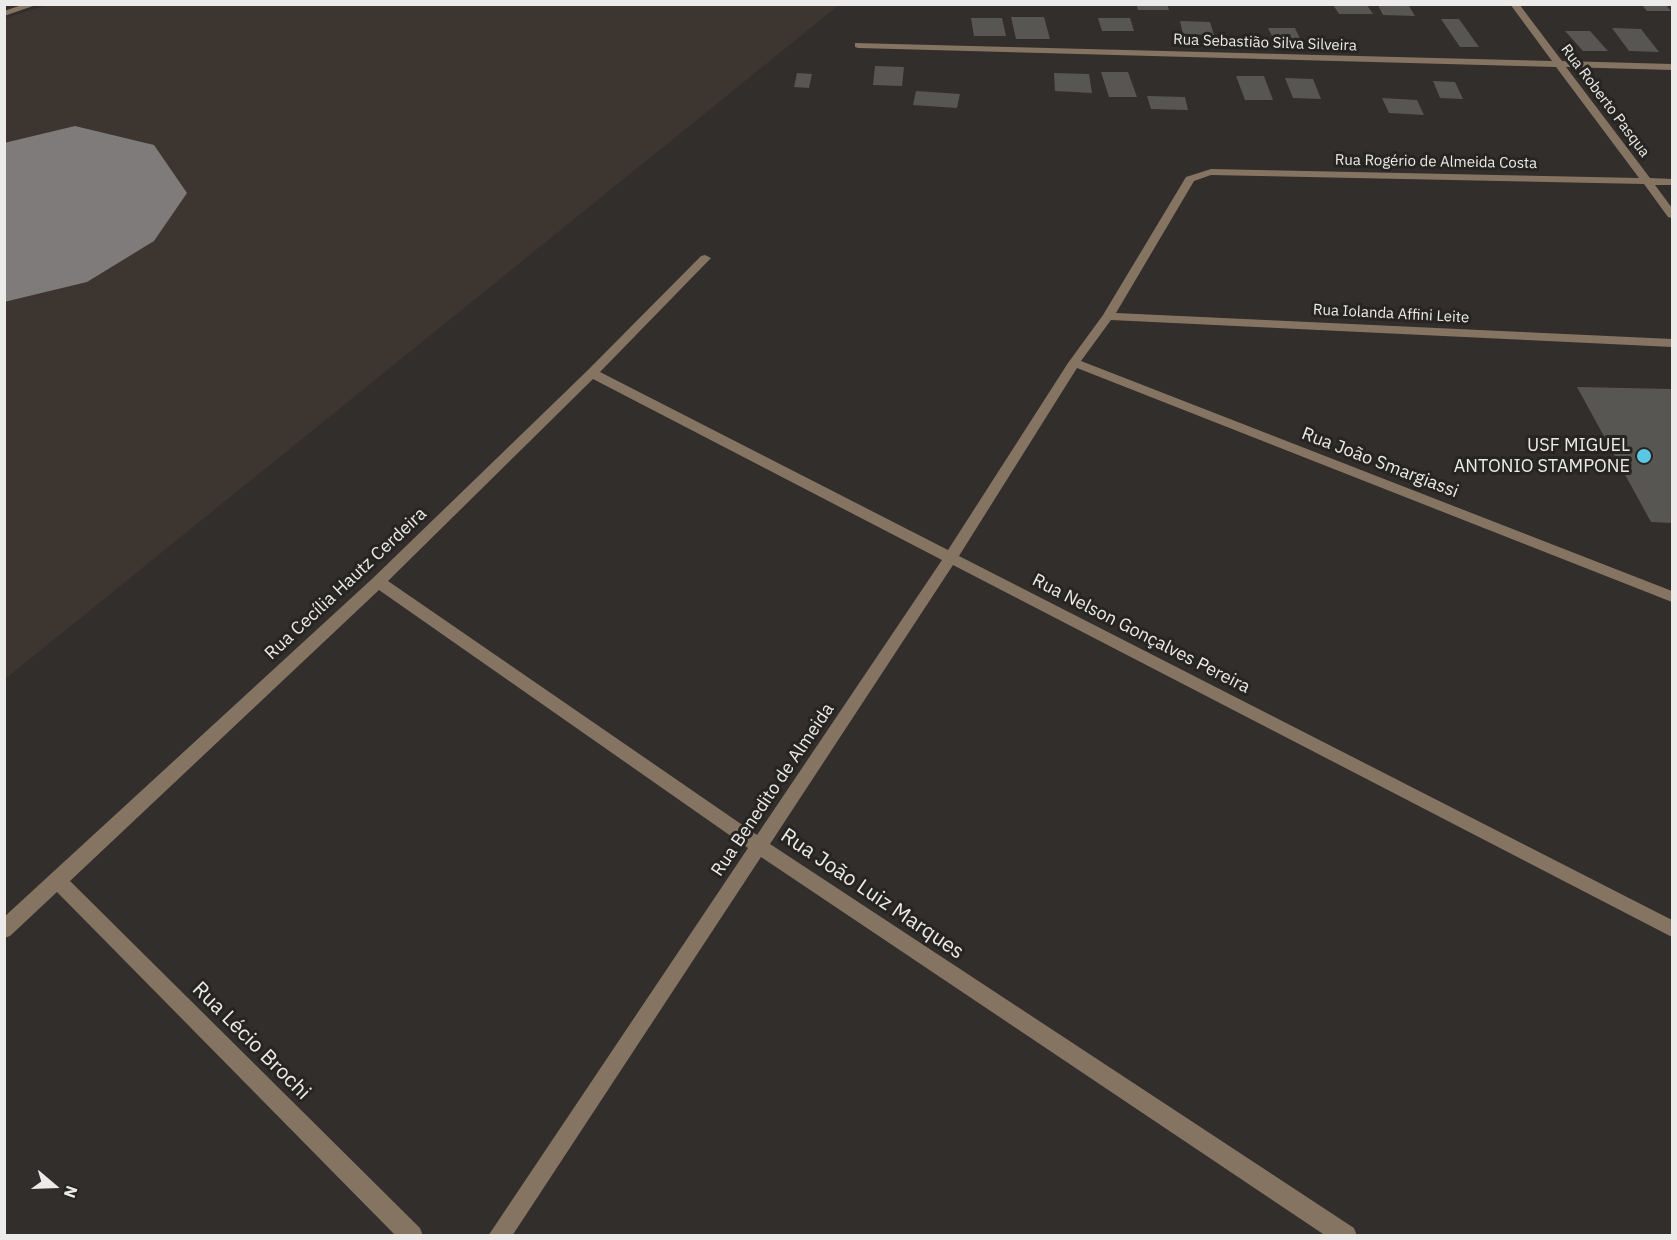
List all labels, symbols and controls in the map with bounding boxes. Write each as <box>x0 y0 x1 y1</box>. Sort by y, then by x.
street label: Rua Sebastião Silva Silveira <box>1173 31 1357 55</box>
street label: Rua Roberto Pasqua <box>1557 41 1653 161</box>
street label: Rua Rogério de Almeida Costa <box>1335 151 1537 173</box>
street label: Rua Iolanda Affini Leite <box>1312 301 1470 327</box>
street label: Rua João Smargiassi <box>1298 423 1462 503</box>
place label: USF MIGUEL ANTONIO STAMPONE <box>1454 435 1630 478</box>
marker: USF MIGUEL ANTONIO STAMPONE <box>1635 447 1653 465</box>
street label: Rua Cecília Hautz Cerdeira <box>261 503 431 665</box>
street label: Rua Nelson Gonçalves Pereira <box>1028 570 1254 698</box>
street label: Rua Benedito de Almeida <box>707 699 839 881</box>
street label: Rua João Luiz Marques <box>775 823 969 965</box>
street label: Rua Lécio Brochi <box>187 977 315 1105</box>
north arrow <box>24 1156 84 1216</box>
text: N <box>60 1183 82 1201</box>

